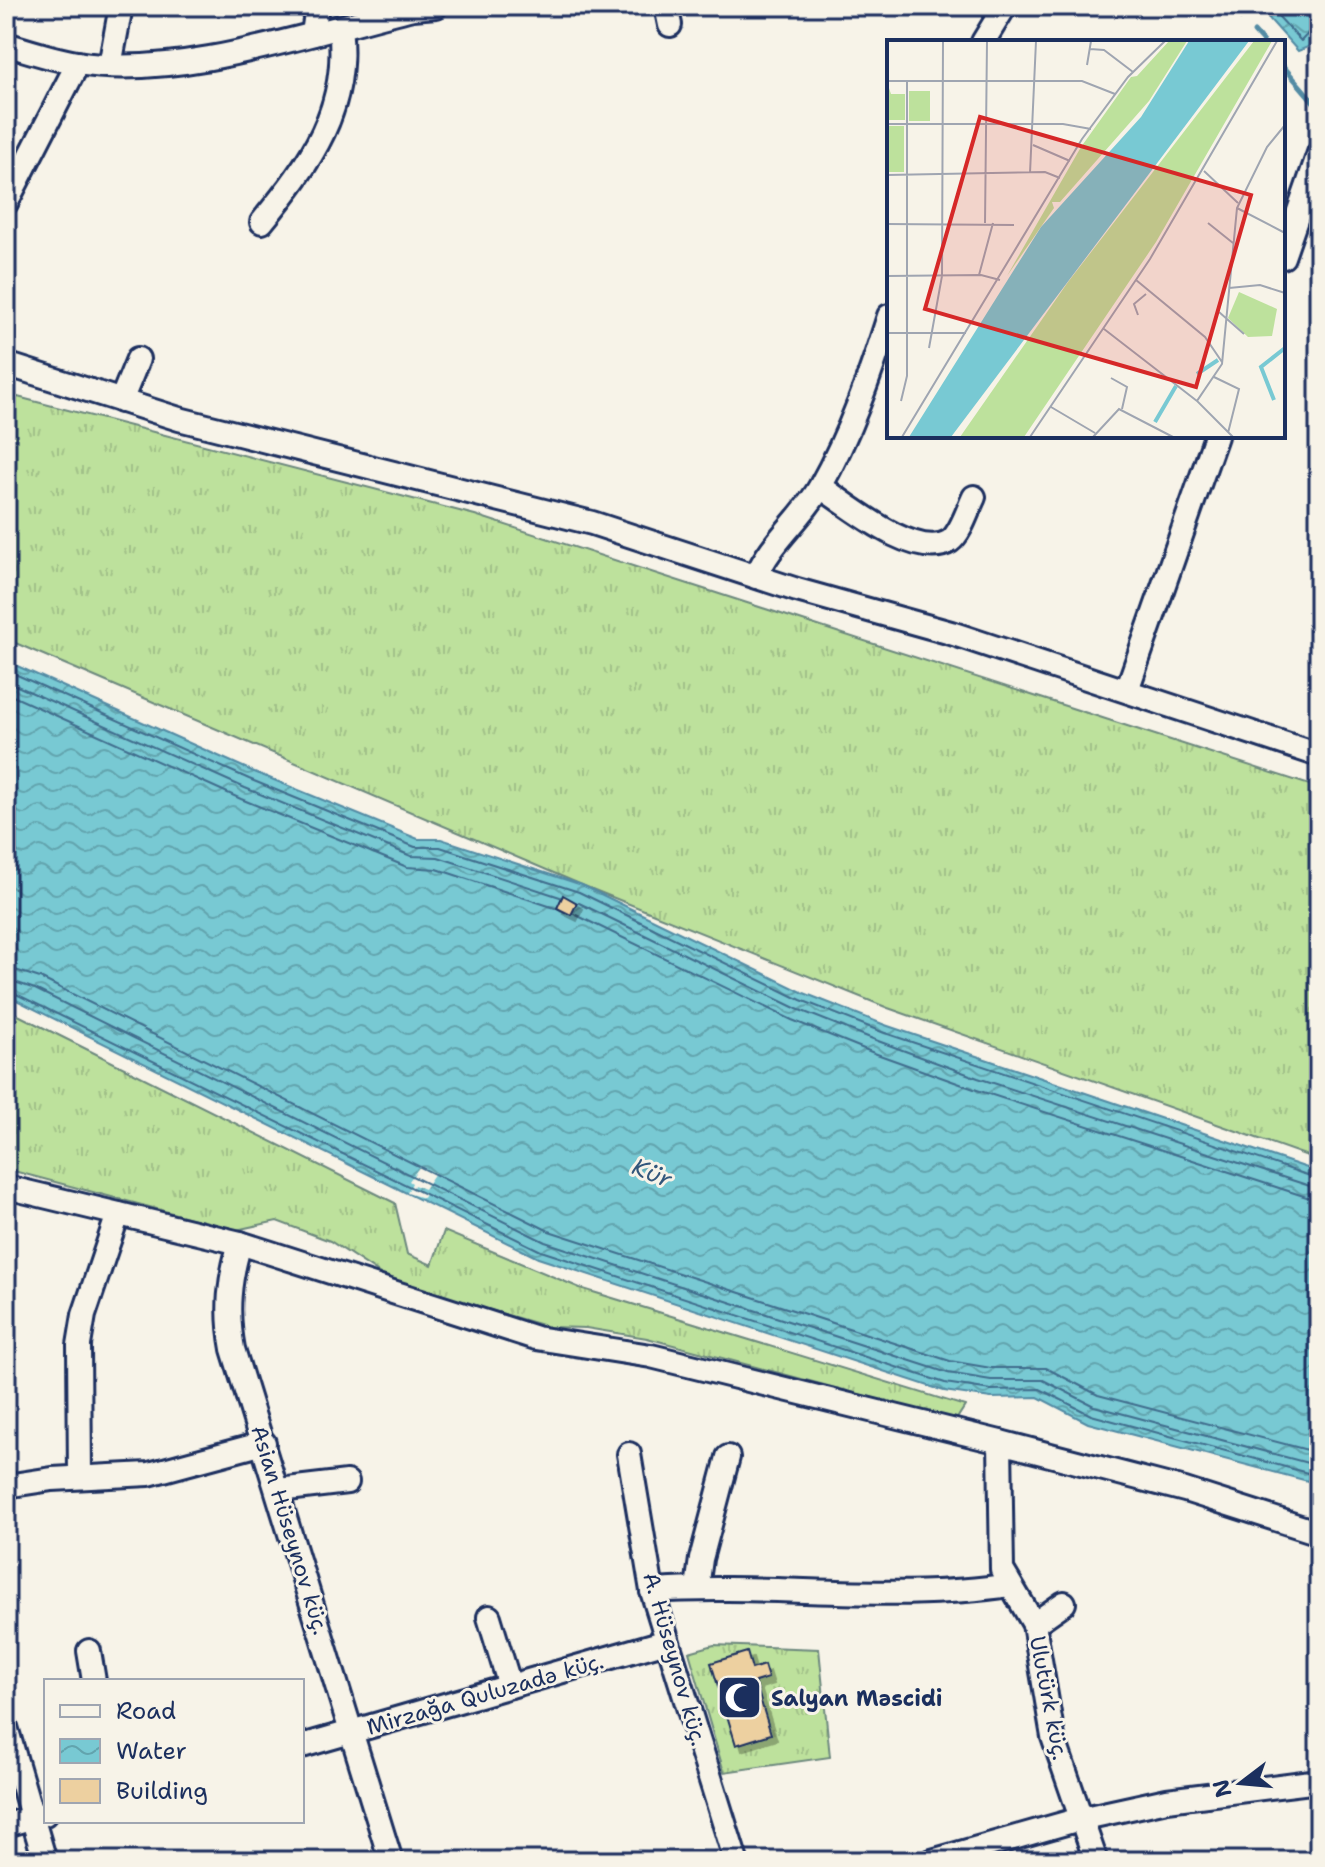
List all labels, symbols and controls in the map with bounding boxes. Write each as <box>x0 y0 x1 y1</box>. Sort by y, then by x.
inset map <box>887 40 1285 438</box>
water label: Kür <box>627 1151 677 1196</box>
street label: Asian Hüseynov küç. <box>244 1422 336 1638</box>
street label: A. Hüseynov küç. <box>636 1569 714 1749</box>
street label: Ulutürk küç. <box>1023 1633 1075 1763</box>
street label: Mirzağa Quluzadə küç. <box>363 1646 607 1742</box>
mosque icon: Salyan Məscidi <box>716 1674 764 1722</box>
legend <box>44 1679 304 1823</box>
place label: Salyan Məscidi <box>771 1684 943 1713</box>
text: Road <box>116 1695 176 1727</box>
text: Water <box>116 1735 187 1767</box>
north arrow <box>1201 1743 1281 1823</box>
text: Building <box>116 1775 208 1807</box>
text: N <box>1206 1776 1239 1801</box>

